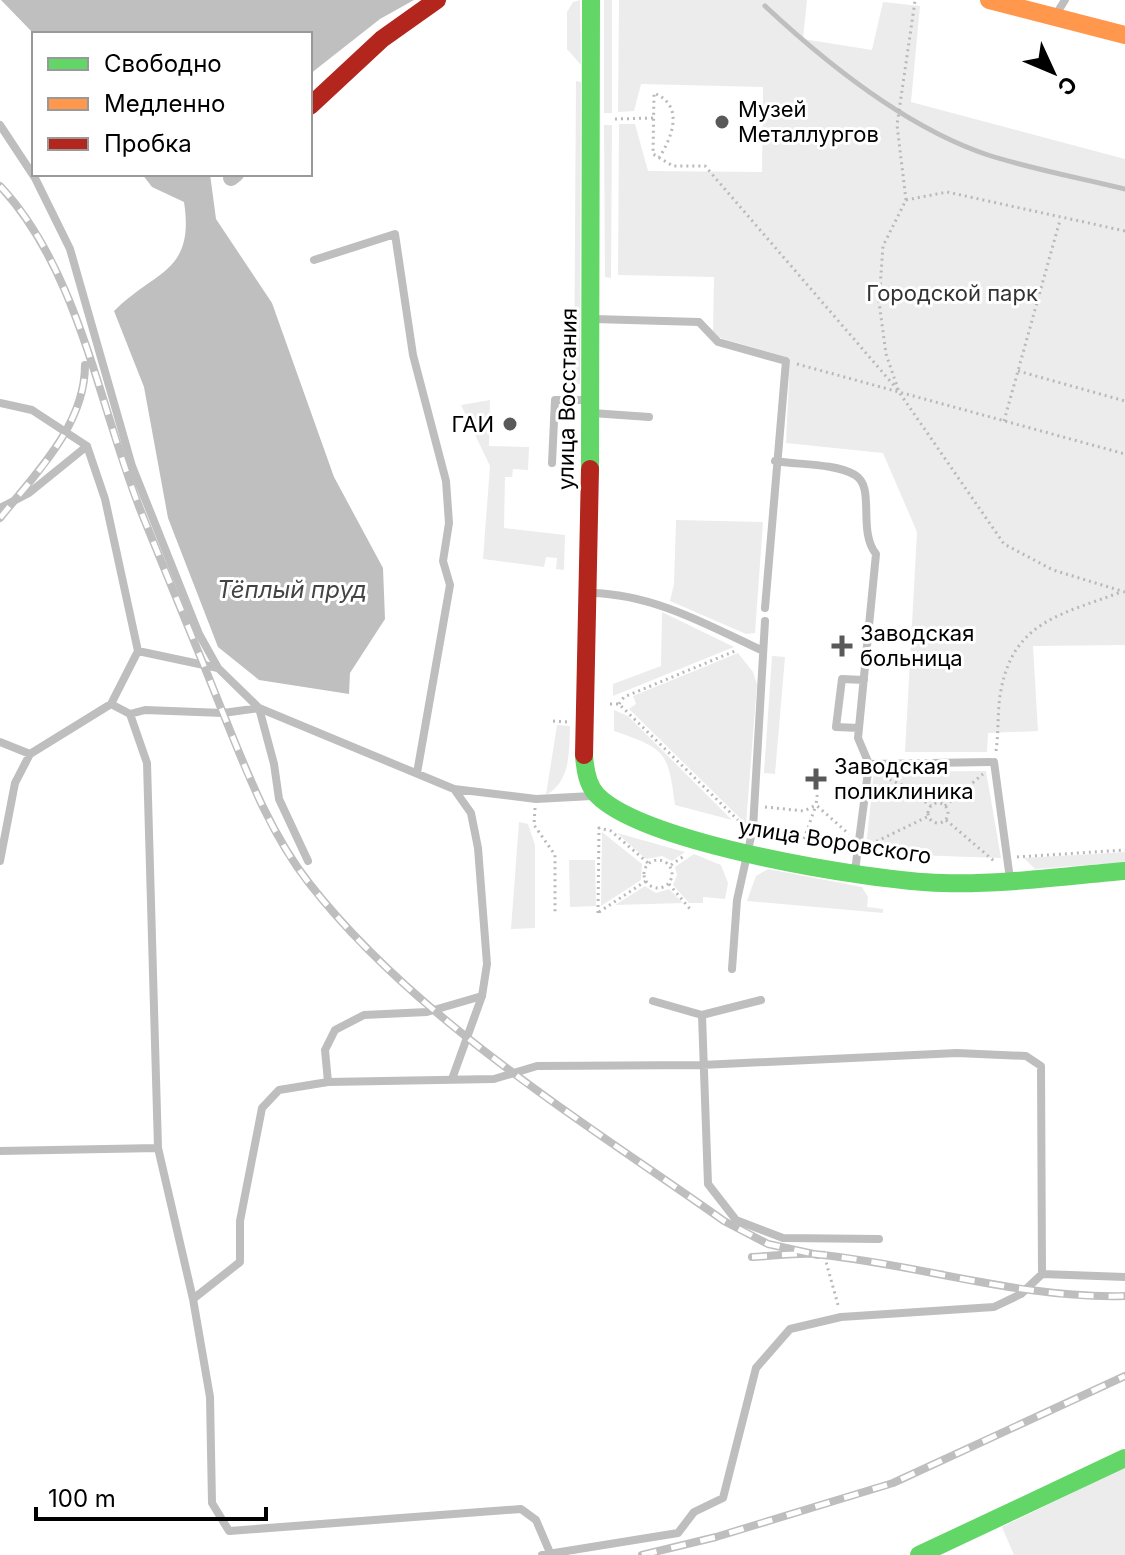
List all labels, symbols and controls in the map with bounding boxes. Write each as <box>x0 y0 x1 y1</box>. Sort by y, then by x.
legend <box>32 32 312 176</box>
north arrow <box>1013 32 1093 112</box>
text: Свободно <box>104 49 222 78</box>
text: С <box>1052 71 1082 101</box>
text: Медленно <box>104 89 225 118</box>
place label: Музей Металлургов <box>738 96 879 147</box>
marker: Музей Металлургов <box>713 113 731 131</box>
text: Пробка <box>104 129 192 158</box>
park label: Городской парк <box>866 280 1038 306</box>
street label: улица Восстания <box>552 308 582 490</box>
place label: ГАИ <box>451 411 494 437</box>
marker: ГАИ <box>501 415 519 433</box>
water label: Тёплый пруд <box>217 575 367 604</box>
place label: Заводская больница <box>860 620 974 671</box>
marker: Заводская больница <box>831 635 853 657</box>
place label: Заводская поликлиника <box>834 753 974 804</box>
marker: Заводская поликлиника <box>805 768 827 790</box>
street label: улица Воровского <box>737 813 933 869</box>
scale bar <box>36 1471 266 1521</box>
text: 100 m <box>48 1484 116 1513</box>

